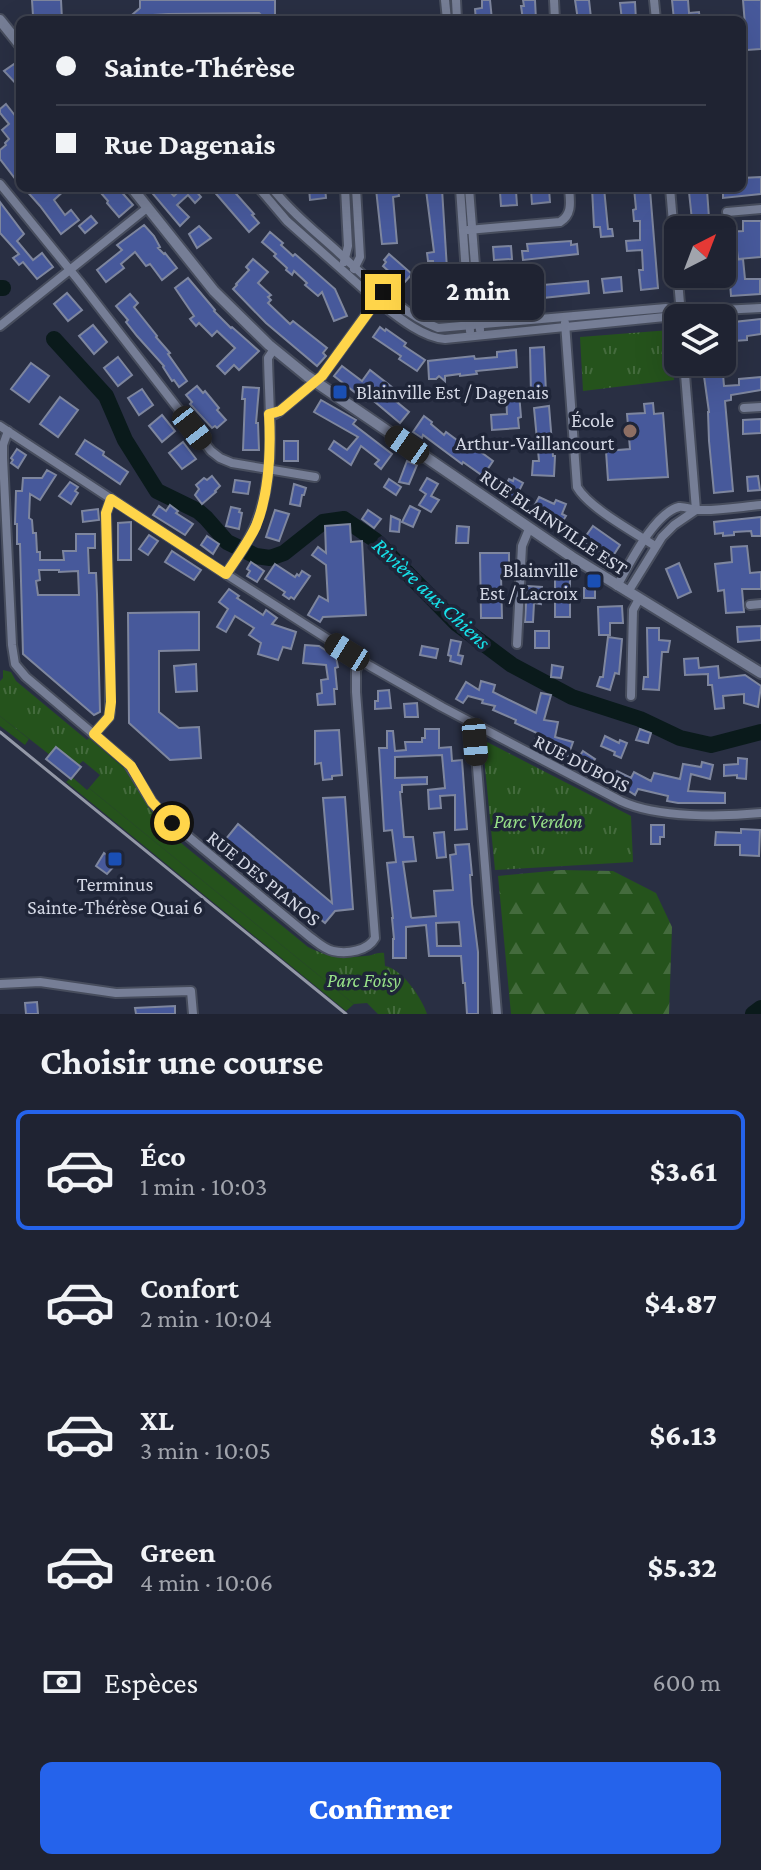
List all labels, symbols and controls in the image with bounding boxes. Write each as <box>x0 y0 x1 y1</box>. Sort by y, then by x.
text: Sainte-Thérèse <box>104 50 295 83</box>
text: Rue Dagenais <box>104 127 276 160</box>
north arrow <box>664 216 736 288</box>
map controls <box>664 216 736 376</box>
callout: 2 min <box>411 264 543 320</box>
route end <box>365 274 401 310</box>
text: 2 min <box>446 277 510 306</box>
button: layers <box>664 304 736 376</box>
place label: Blainville Est / Dagenais <box>356 381 549 404</box>
marker: Blainville Est / Dagenais <box>331 383 349 401</box>
car <box>168 402 216 454</box>
place label: École Arthur-Vaillancourt <box>456 409 614 454</box>
car <box>380 421 434 469</box>
marker: École Arthur-Vaillancourt <box>621 422 639 440</box>
street label: RUE BLAINVILLE EST <box>476 465 632 580</box>
water label: Rivière aux Chiens <box>368 532 496 654</box>
place label: Blainville Est / Lacroix <box>479 559 579 604</box>
marker: Blainville Est / Lacroix <box>585 572 603 590</box>
car <box>320 629 374 675</box>
car <box>461 717 489 767</box>
street label: RUE DUBOIS <box>530 729 634 797</box>
route start <box>154 805 190 841</box>
park label: Parc Verdon <box>493 810 583 832</box>
street label: RUE DES PIANOS <box>203 826 325 930</box>
marker: Terminus Sainte-Thérèse Quai 6 <box>106 850 124 868</box>
place label: Terminus Sainte-Thérèse Quai 6 <box>27 873 203 918</box>
park label: Parc Foisy <box>327 969 401 992</box>
text: Choisir une course <box>40 1042 323 1082</box>
icon: car <box>44 1134 116 1206</box>
text: Éco <box>140 1139 186 1172</box>
text: $3.61 <box>650 1154 717 1187</box>
text: 1 min · 10:03 <box>140 1172 267 1201</box>
icon: car <box>44 1266 116 1338</box>
text: Confort <box>140 1271 239 1304</box>
text: $4.87 <box>644 1286 717 1319</box>
text: 2 min · 10:04 <box>140 1304 272 1333</box>
icon: car <box>44 1398 116 1470</box>
text: XL <box>140 1403 174 1436</box>
text: $6.13 <box>650 1418 717 1451</box>
text: 3 min · 10:05 <box>140 1436 271 1465</box>
icon: car <box>44 1530 116 1602</box>
text: Green <box>140 1535 216 1568</box>
text: $5.32 <box>648 1550 717 1583</box>
text: 4 min · 10:06 <box>140 1568 273 1597</box>
icon: cash <box>40 1660 84 1704</box>
text: Espèces <box>104 1666 198 1699</box>
text: 600 m <box>653 1668 721 1697</box>
button: Confirmer <box>40 1762 721 1854</box>

